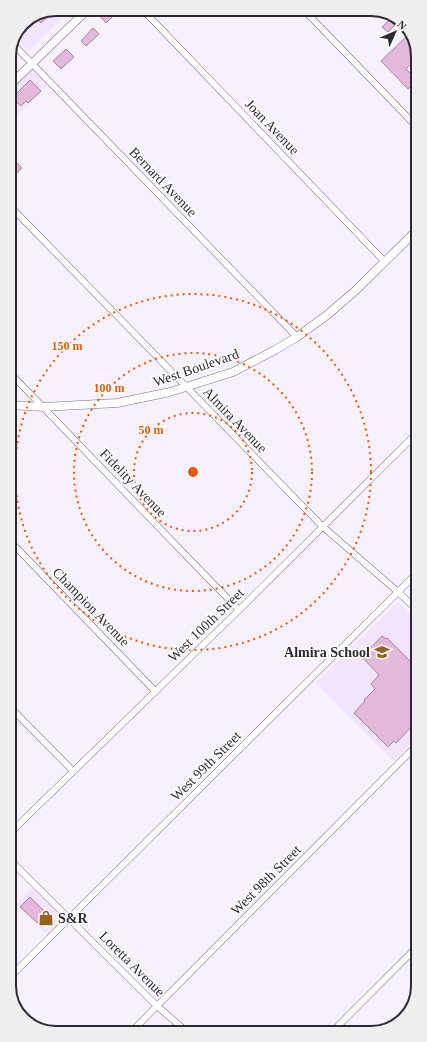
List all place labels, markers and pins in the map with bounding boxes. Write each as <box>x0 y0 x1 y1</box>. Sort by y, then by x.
centre of rings <box>186 465 200 479</box>
school or university icon: Almira School <box>373 643 391 661</box>
place label: Almira School <box>284 645 370 660</box>
shop icon: S&R <box>37 909 55 927</box>
place label: S&R <box>58 911 88 926</box>

